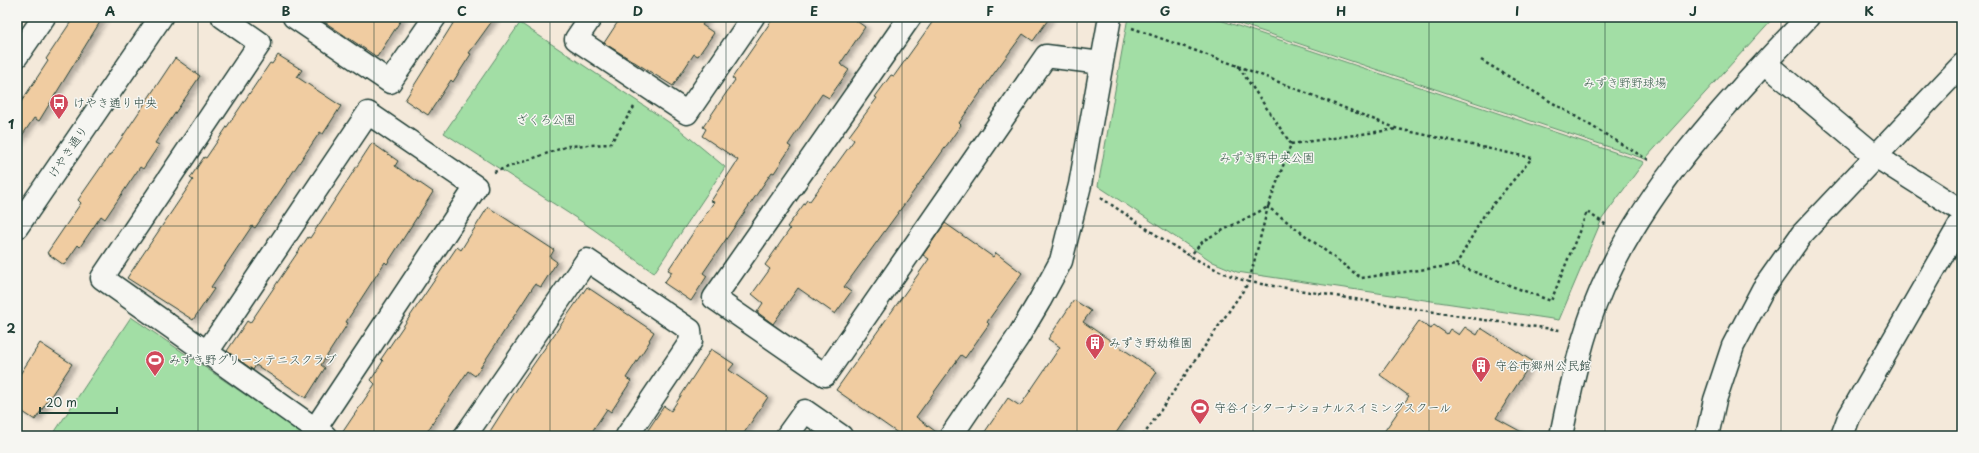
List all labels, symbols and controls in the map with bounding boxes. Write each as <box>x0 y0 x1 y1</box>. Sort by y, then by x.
text: A <box>105 1 115 20</box>
text: B <box>282 1 291 20</box>
text: C <box>457 1 467 20</box>
text: D <box>633 1 643 20</box>
text: E <box>810 1 818 20</box>
text: F <box>986 1 994 20</box>
text: G <box>1160 1 1170 20</box>
text: H <box>1336 1 1346 20</box>
text: I <box>1515 1 1519 20</box>
text: J <box>1689 1 1697 20</box>
text: K <box>1864 1 1874 20</box>
park label: みずき野野球場 <box>1583 73 1667 91</box>
bus stop icon: けやき通り中央 <box>48 92 70 120</box>
place label: けやき通り中央 <box>73 93 157 111</box>
park label: ざくろ公園 <box>516 110 576 128</box>
text: 1 <box>8 114 14 133</box>
street label: けやき通り <box>43 122 91 181</box>
park label: みずき野中央公園 <box>1219 148 1315 166</box>
text: 2 <box>6 318 16 337</box>
building icon: みずき野幼稚園 <box>1084 332 1106 360</box>
place label: みずき野幼稚園 <box>1109 333 1193 351</box>
sports icon: みずき野グリーンテニスクラブ <box>144 349 166 377</box>
place label: みずき野グリーンテニスクラブ <box>169 350 337 368</box>
building icon: 守谷市郷州公民館 <box>1470 355 1492 383</box>
place label: 守谷市郷州公民館 <box>1495 356 1591 374</box>
scale bar <box>40 389 117 415</box>
text: 20 m <box>46 393 77 411</box>
sports icon: 守谷インターナショナルスイミングスクール <box>1189 397 1211 425</box>
place label: 守谷インターナショナルスイミングスクール <box>1214 398 1451 416</box>

